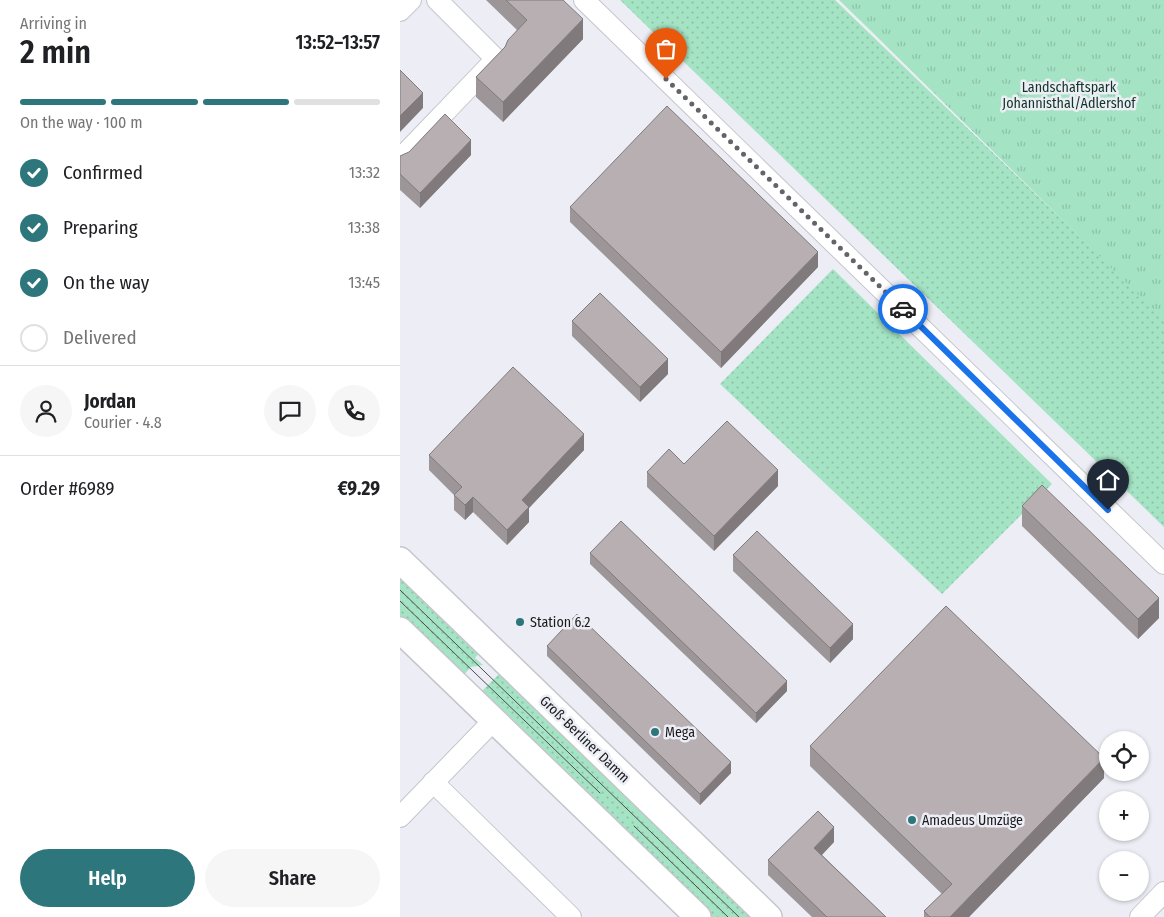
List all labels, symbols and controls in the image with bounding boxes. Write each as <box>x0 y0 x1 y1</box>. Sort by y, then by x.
text: Arriving in <box>20 14 87 33</box>
pin <box>645 28 687 79</box>
text: 13:52–13:57 <box>295 31 380 54</box>
text: 2 min <box>20 33 91 71</box>
icon: bag <box>652 35 680 63</box>
park label: Landschaftspark Johannisthal/Adlershof <box>1002 79 1137 112</box>
text: On the way · 100 m <box>20 113 142 132</box>
icon: check <box>20 159 48 187</box>
text: Confirmed <box>63 161 143 184</box>
text: 13:32 <box>349 163 380 182</box>
icon: check <box>20 214 48 242</box>
text: Preparing <box>63 216 138 239</box>
text: 13:38 <box>348 218 380 237</box>
icon: check <box>20 269 48 297</box>
text: On the way <box>63 271 149 294</box>
text: 13:45 <box>348 273 380 292</box>
courier <box>878 284 928 334</box>
icon: car <box>889 295 917 323</box>
text: Delivered <box>63 326 137 349</box>
button: person <box>20 385 72 437</box>
button: chat <box>264 385 316 437</box>
button: phone <box>328 385 380 437</box>
text: Jordan <box>84 390 136 413</box>
text: Courier · 4.8 <box>84 413 162 432</box>
pin <box>1087 459 1129 510</box>
icon: home <box>1094 466 1122 494</box>
text: Order #6989 <box>20 477 115 500</box>
text: €9.29 <box>337 477 380 500</box>
place label: Station 6.2 <box>530 614 591 631</box>
marker: Station 6.2 <box>514 616 526 628</box>
street label: Groß-Berliner Damm <box>536 692 633 786</box>
place label: Mega <box>665 724 695 741</box>
marker: Mega <box>649 726 661 738</box>
map controls <box>1099 731 1149 901</box>
button: locate <box>1099 731 1149 781</box>
button: + <box>1099 791 1149 841</box>
place label: Amadeus Umzüge <box>922 812 1023 829</box>
marker: Amadeus Umzüge <box>906 814 918 826</box>
button: Help <box>20 849 195 907</box>
button: Share <box>205 849 380 907</box>
button: − <box>1099 851 1149 901</box>

